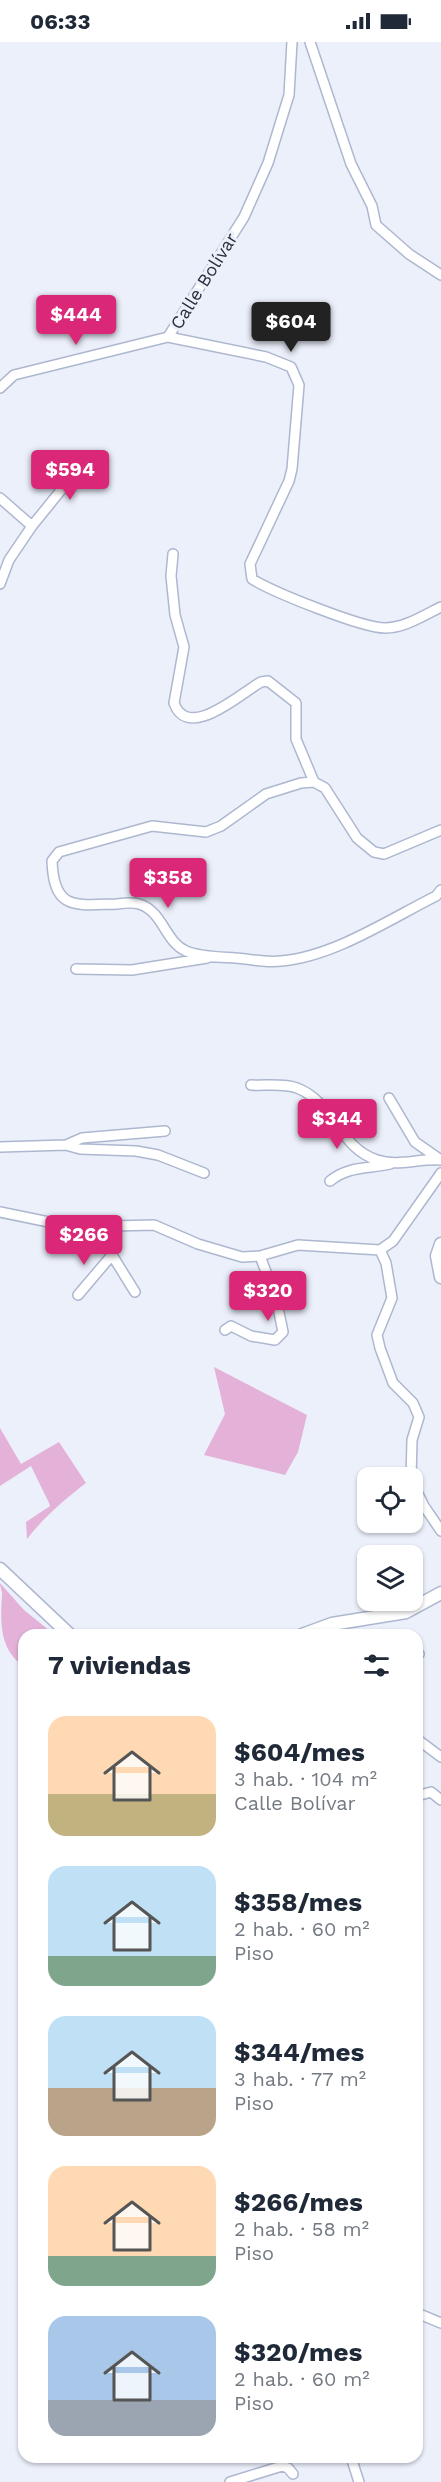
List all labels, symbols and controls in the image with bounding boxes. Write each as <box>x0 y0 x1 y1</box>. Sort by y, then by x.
text: 06:33 <box>30 9 90 34</box>
street label: Calle Bolívar <box>166 229 242 333</box>
pin: $444 <box>40 295 112 346</box>
text: $444 <box>50 302 102 326</box>
pin: $604 <box>255 302 327 353</box>
text: $604 <box>266 309 316 333</box>
pin: $594 <box>34 450 106 501</box>
text: $594 <box>45 457 95 481</box>
pin: $358 <box>132 858 204 909</box>
text: $358 <box>144 865 192 889</box>
pin: $344 <box>301 1099 373 1150</box>
text: $344 <box>312 1106 362 1130</box>
pin: $266 <box>48 1215 120 1266</box>
text: $266 <box>59 1222 109 1246</box>
pin: $320 <box>232 1271 304 1322</box>
text: $320 <box>243 1278 293 1302</box>
map controls <box>357 1467 423 1611</box>
button: locate <box>357 1467 423 1533</box>
button: layers <box>357 1545 423 1611</box>
icon: filters <box>360 1649 393 1682</box>
text: 7 viviendas <box>48 1650 191 1680</box>
text: $604/mes <box>234 1737 365 1767</box>
icon: home <box>96 1740 168 1812</box>
text: 3 hab. · 104 m² <box>234 1767 377 1791</box>
text: Calle Bolívar <box>234 1791 356 1815</box>
text: $358/mes <box>234 1887 362 1917</box>
icon: home <box>96 1890 168 1962</box>
text: 2 hab. · 60 m² <box>234 1917 370 1941</box>
text: Piso <box>234 1941 274 1965</box>
text: $344/mes <box>234 2037 364 2067</box>
icon: home <box>96 2040 168 2112</box>
text: 3 hab. · 77 m² <box>234 2067 366 2091</box>
text: Piso <box>234 2091 274 2115</box>
text: $266/mes <box>234 2187 363 2217</box>
icon: home <box>96 2190 168 2262</box>
text: 2 hab. · 58 m² <box>234 2217 369 2241</box>
text: Piso <box>234 2241 274 2265</box>
text: $320/mes <box>234 2337 362 2367</box>
icon: home <box>96 2340 168 2412</box>
text: 2 hab. · 60 m² <box>234 2367 370 2391</box>
text: Piso <box>234 2391 274 2415</box>

